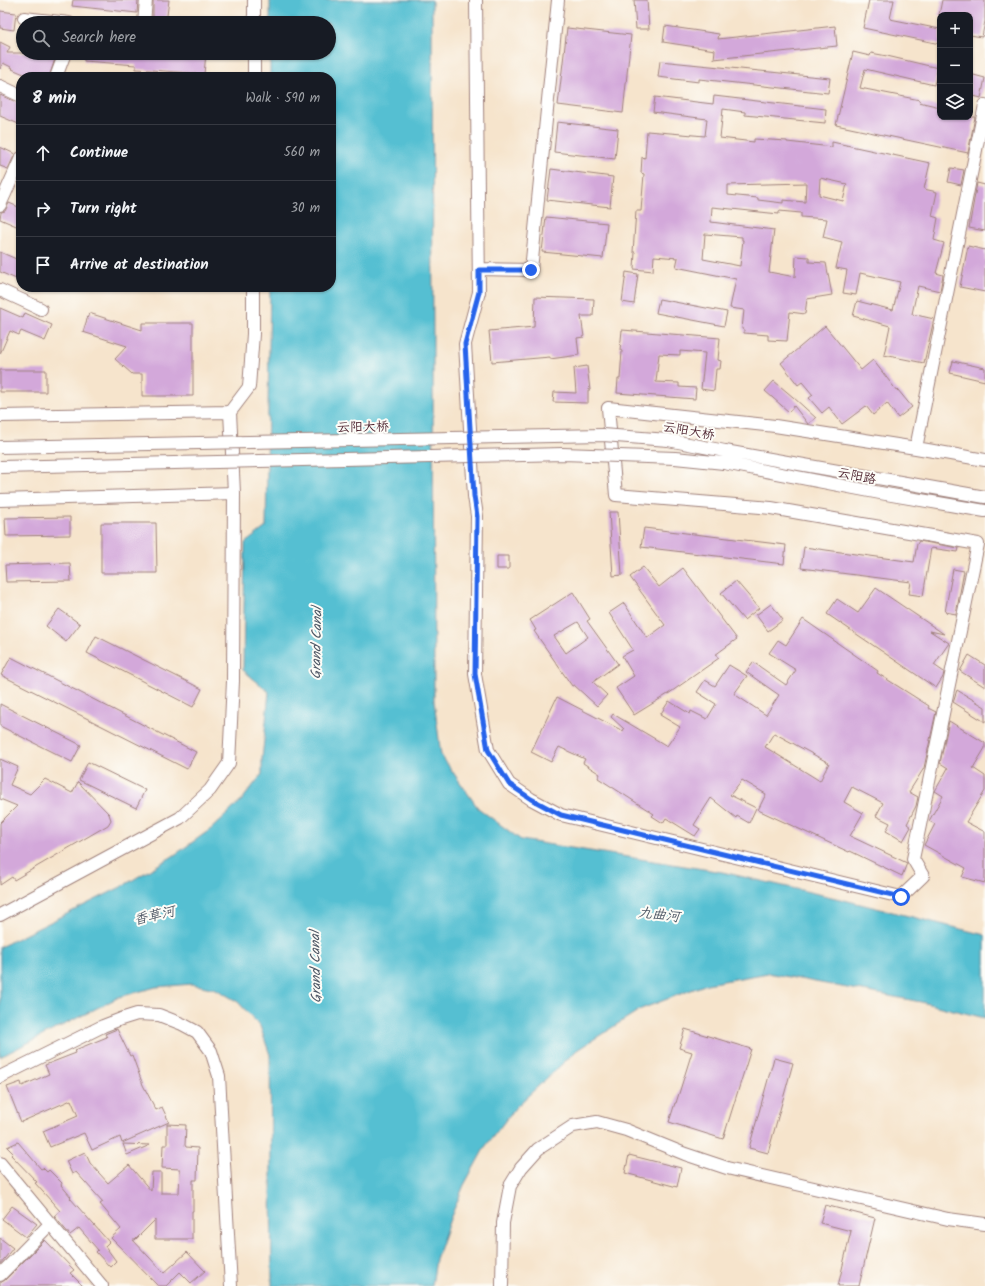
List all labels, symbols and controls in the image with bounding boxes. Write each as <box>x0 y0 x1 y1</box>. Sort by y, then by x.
map controls <box>937 12 973 120</box>
button: + <box>937 12 973 48</box>
search box <box>16 16 336 60</box>
text: Search here <box>62 26 136 50</box>
icon: search <box>30 27 52 49</box>
button: − <box>937 48 973 84</box>
button: layers <box>937 84 973 120</box>
text: 8 min <box>32 85 76 112</box>
text: Walk · 590 m <box>246 88 320 109</box>
text: Continue <box>70 141 128 165</box>
icon: ahead <box>32 142 54 164</box>
text: 560 m <box>284 142 320 163</box>
text: Turn right <box>70 197 137 221</box>
icon: right <box>32 198 54 220</box>
text: 30 m <box>291 198 320 219</box>
text: Arrive at destination <box>70 253 209 277</box>
icon: arrive <box>32 254 54 276</box>
route end <box>522 261 540 279</box>
street label: 云阳大桥 <box>337 417 389 438</box>
street label: 云阳大桥 <box>661 417 716 446</box>
street label: 云阳路 <box>836 462 878 491</box>
water label: Grand Canal <box>305 604 329 679</box>
route start <box>892 888 910 906</box>
water label: 香草河 <box>131 900 179 931</box>
water label: 九曲河 <box>637 902 683 929</box>
water label: Grand Canal <box>304 928 328 1003</box>

